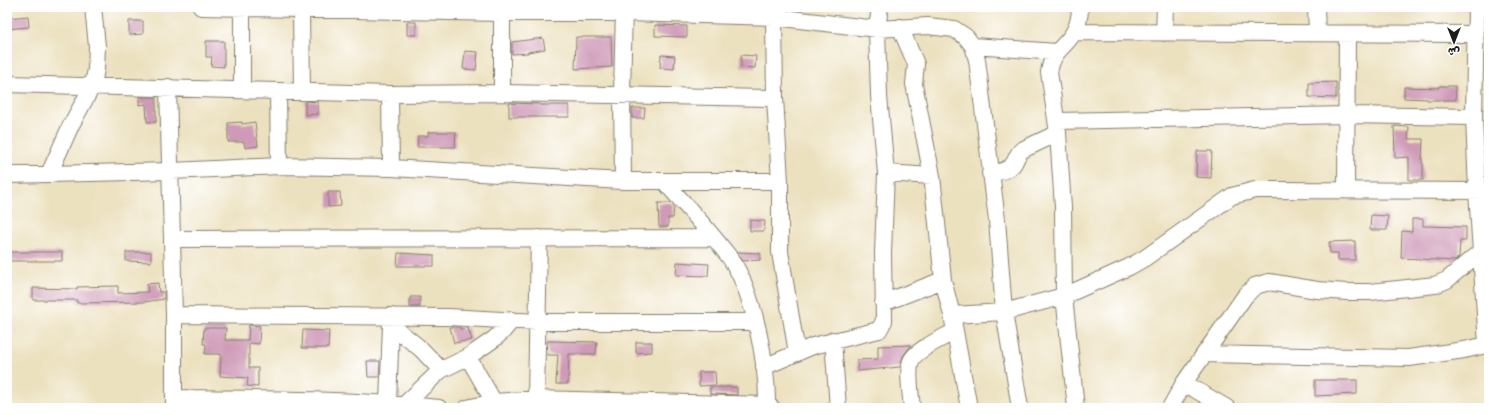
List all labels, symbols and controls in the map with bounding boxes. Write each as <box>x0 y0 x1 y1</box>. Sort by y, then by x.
north arrow <box>1434 22 1474 62</box>
text: ش <box>1448 44 1460 56</box>

